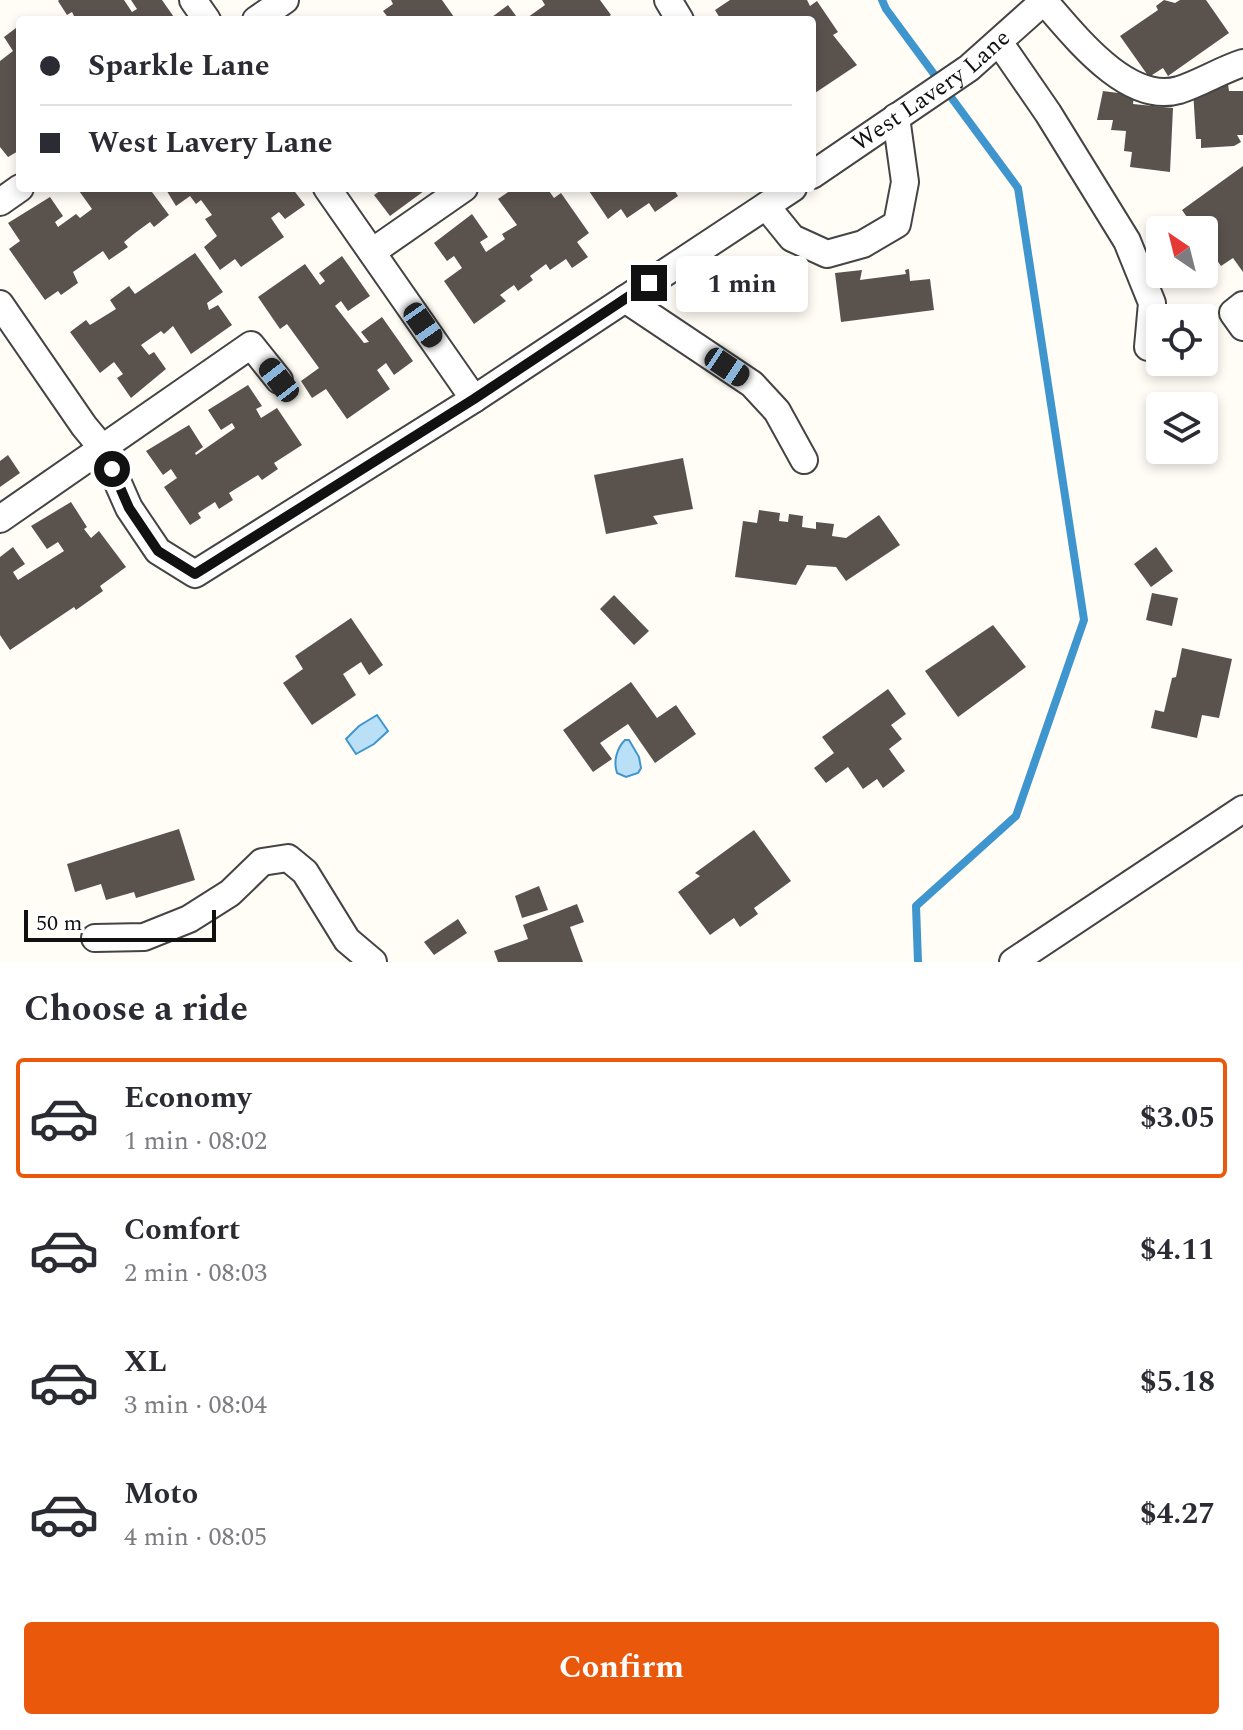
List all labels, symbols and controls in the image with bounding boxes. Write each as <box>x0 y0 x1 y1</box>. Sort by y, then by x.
street label: West Lavery Lane <box>844 21 1019 161</box>
text: Sparkle Lane <box>88 43 270 89</box>
text: West Lavery Lane <box>88 120 333 166</box>
north arrow <box>1146 216 1218 288</box>
map controls <box>1146 216 1218 464</box>
callout: 1 min <box>677 255 809 311</box>
text: 1 min <box>707 264 777 304</box>
route end <box>631 265 667 301</box>
car <box>399 298 447 352</box>
button: locate <box>1146 304 1218 376</box>
car <box>700 344 754 390</box>
car <box>255 354 303 406</box>
button: layers <box>1146 392 1218 464</box>
route start <box>94 451 130 487</box>
scale bar <box>24 906 216 942</box>
text: 50 m <box>36 907 82 940</box>
text: Choose a ride <box>24 982 248 1037</box>
text: Economy <box>124 1075 251 1121</box>
icon: car <box>28 1082 100 1154</box>
text: $3.05 <box>1140 1095 1215 1141</box>
text: 1 min · 08:02 <box>124 1121 267 1161</box>
text: Comfort <box>124 1207 240 1253</box>
icon: car <box>28 1214 100 1286</box>
text: $4.11 <box>1140 1227 1215 1273</box>
text: 2 min · 08:03 <box>124 1253 267 1293</box>
text: XL <box>124 1339 167 1385</box>
icon: car <box>28 1346 100 1418</box>
text: $5.18 <box>1140 1359 1215 1405</box>
text: 3 min · 08:04 <box>124 1385 267 1425</box>
text: Moto <box>124 1471 198 1517</box>
icon: car <box>28 1478 100 1550</box>
text: $4.27 <box>1140 1491 1215 1537</box>
text: 4 min · 08:05 <box>124 1517 267 1557</box>
button: Confirm <box>24 1622 1219 1714</box>

